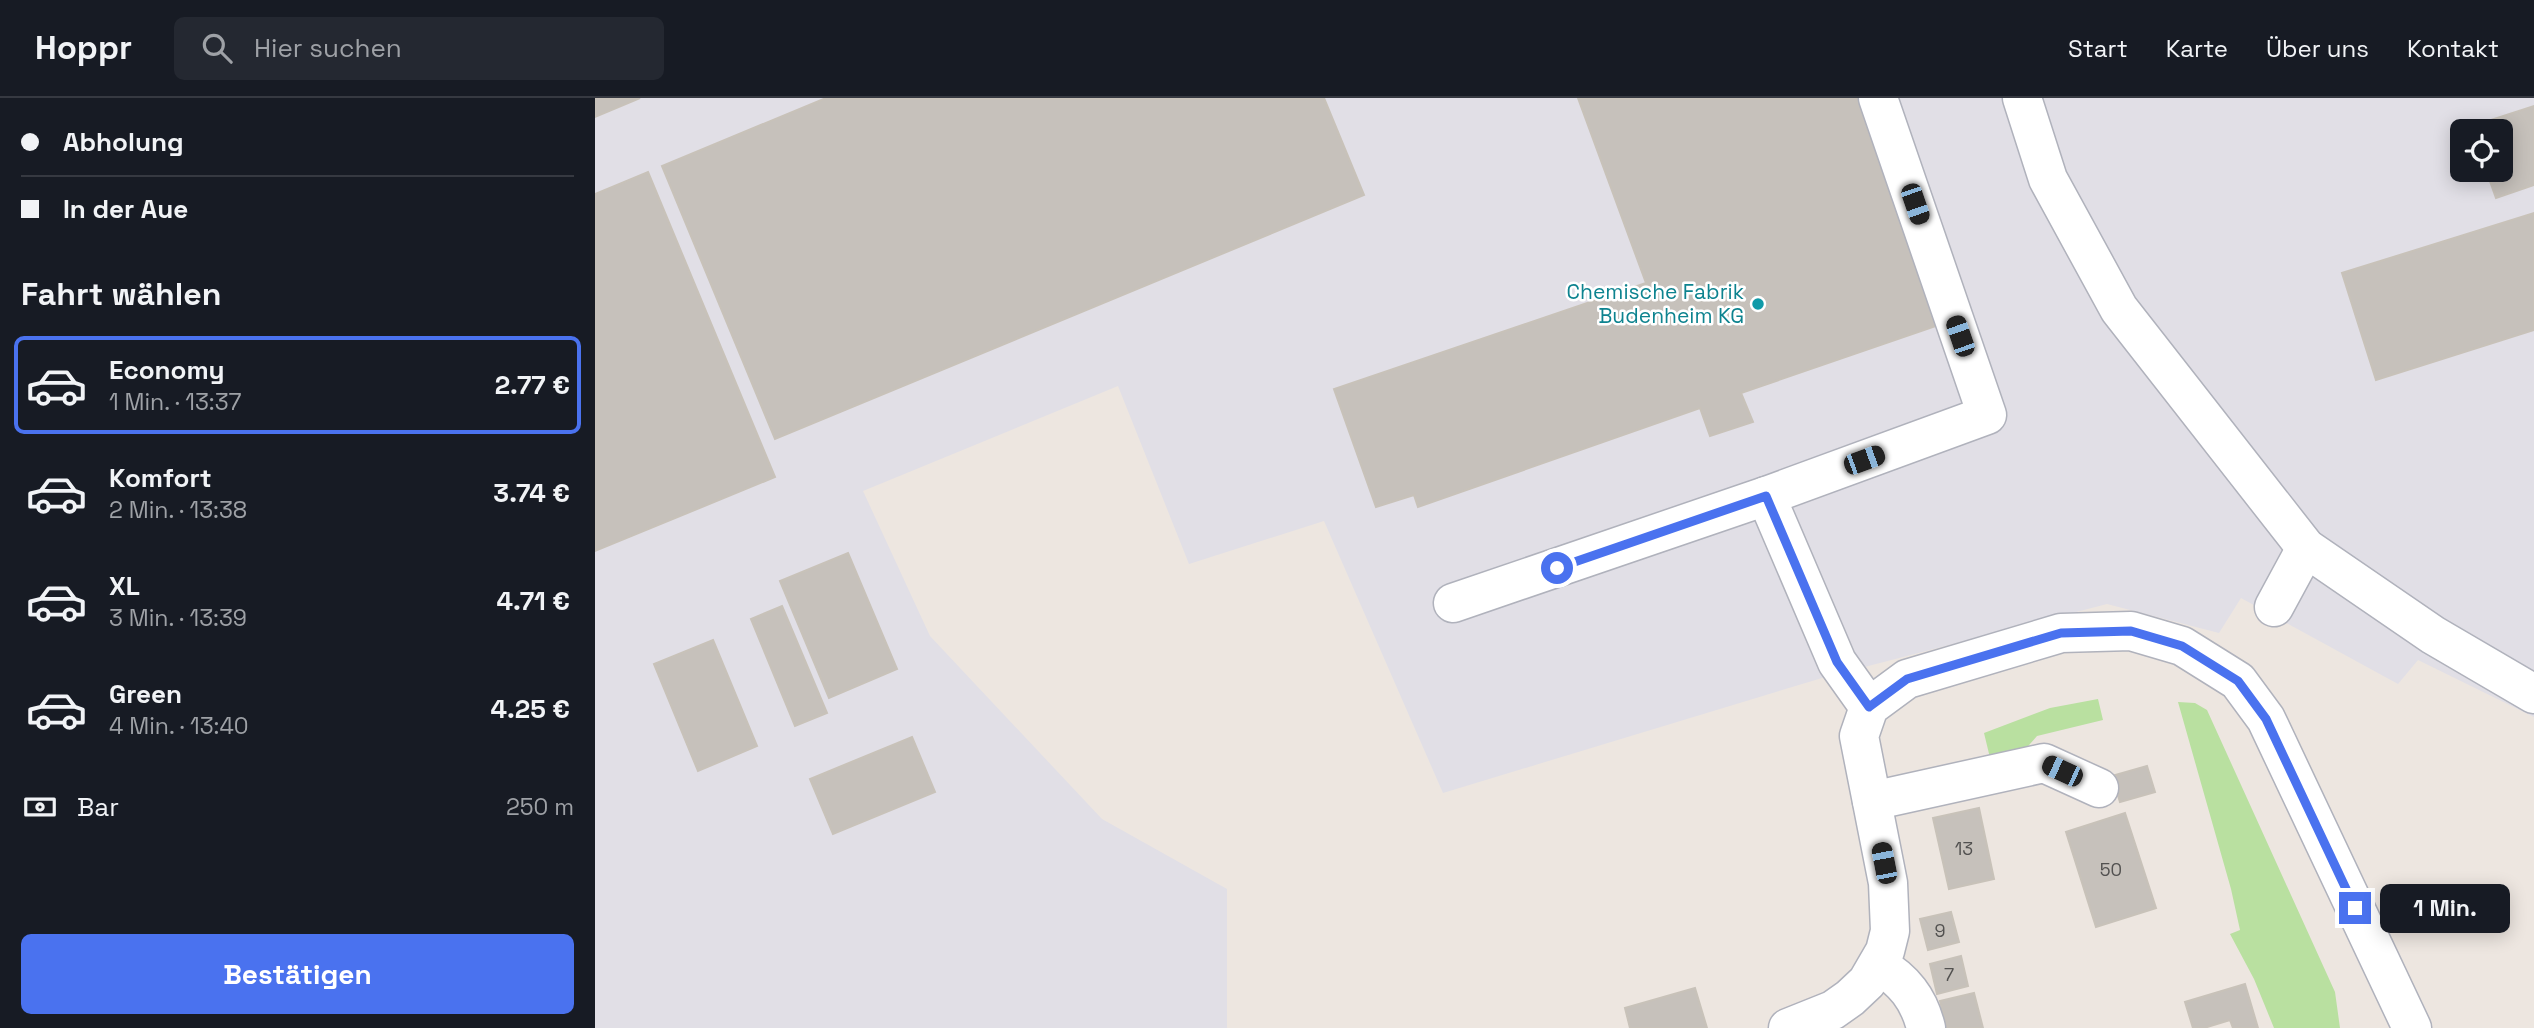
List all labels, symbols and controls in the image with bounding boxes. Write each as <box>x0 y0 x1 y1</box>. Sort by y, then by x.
search box <box>174 17 664 80</box>
text: Hoppr <box>35 27 132 69</box>
icon: search <box>198 29 236 67</box>
text: Hier suchen <box>254 31 402 65</box>
text: Start <box>2068 33 2128 64</box>
text: Karte <box>2166 33 2228 64</box>
text: Über uns <box>2266 33 2369 64</box>
text: Kontakt <box>2407 33 2499 64</box>
map controls <box>2450 119 2513 182</box>
button: locate <box>2450 119 2513 182</box>
text: Abholung <box>63 125 184 159</box>
car <box>1899 181 1932 227</box>
text: In der Aue <box>63 192 188 226</box>
text: Fahrt wählen <box>21 274 221 314</box>
place label: Chemische Fabrik Budenheim KG <box>1567 278 1744 329</box>
marker: Chemische Fabrik Budenheim KG <box>1750 296 1766 312</box>
car <box>1944 313 1977 359</box>
text: Economy <box>109 353 225 387</box>
icon: car <box>25 354 88 417</box>
text: 2.77 € <box>495 368 570 402</box>
text: 1 Min. · 13:37 <box>109 387 242 417</box>
car <box>1841 443 1888 477</box>
text: Komfort <box>109 461 212 495</box>
icon: car <box>25 462 88 525</box>
text: 3.74 € <box>493 476 570 510</box>
text: 2 Min. · 13:38 <box>109 495 247 525</box>
route start <box>1541 552 1573 584</box>
text: XL <box>109 569 140 603</box>
icon: car <box>25 570 88 633</box>
text: 4.71 € <box>496 584 570 618</box>
text: 3 Min. · 13:39 <box>109 603 247 633</box>
text: Green <box>109 677 182 711</box>
icon: car <box>25 678 88 741</box>
text: 4.25 € <box>490 692 570 726</box>
text: 4 Min. · 13:40 <box>109 711 249 741</box>
car <box>2039 753 2086 789</box>
icon: cash <box>21 788 59 826</box>
text: Bar <box>77 790 119 824</box>
text: 250 m <box>506 792 574 822</box>
house number: 13 <box>1955 837 1973 860</box>
car <box>1870 840 1899 886</box>
house number: 50 <box>2100 858 2122 881</box>
callout: 1 Min. <box>2379 884 2509 932</box>
route end <box>2339 892 2371 924</box>
text: 1 Min. <box>2413 893 2477 923</box>
house number: 9 <box>1934 919 1946 942</box>
button: Bestätigen <box>21 934 574 1014</box>
house number: 7 <box>1944 963 1954 986</box>

